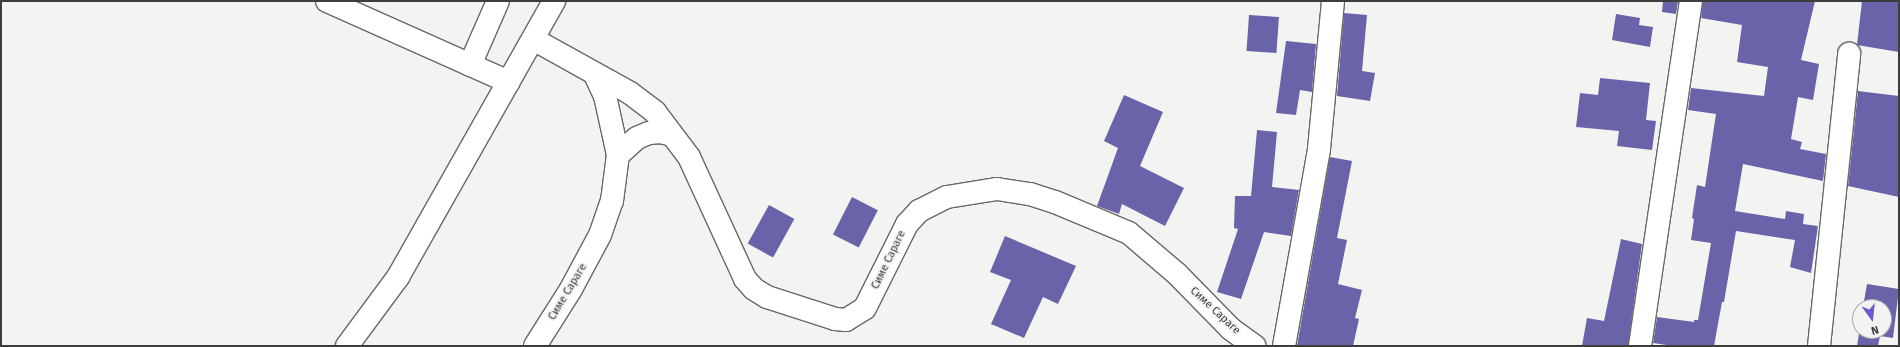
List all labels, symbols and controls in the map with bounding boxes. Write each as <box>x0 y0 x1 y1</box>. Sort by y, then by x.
street label: Симе Сараге <box>869 228 909 292</box>
street label: Симе Сараге <box>546 261 590 323</box>
street label: Симе Сараге <box>1187 284 1243 338</box>
north arrow <box>1852 299 1892 339</box>
text: N <box>1870 323 1880 337</box>

